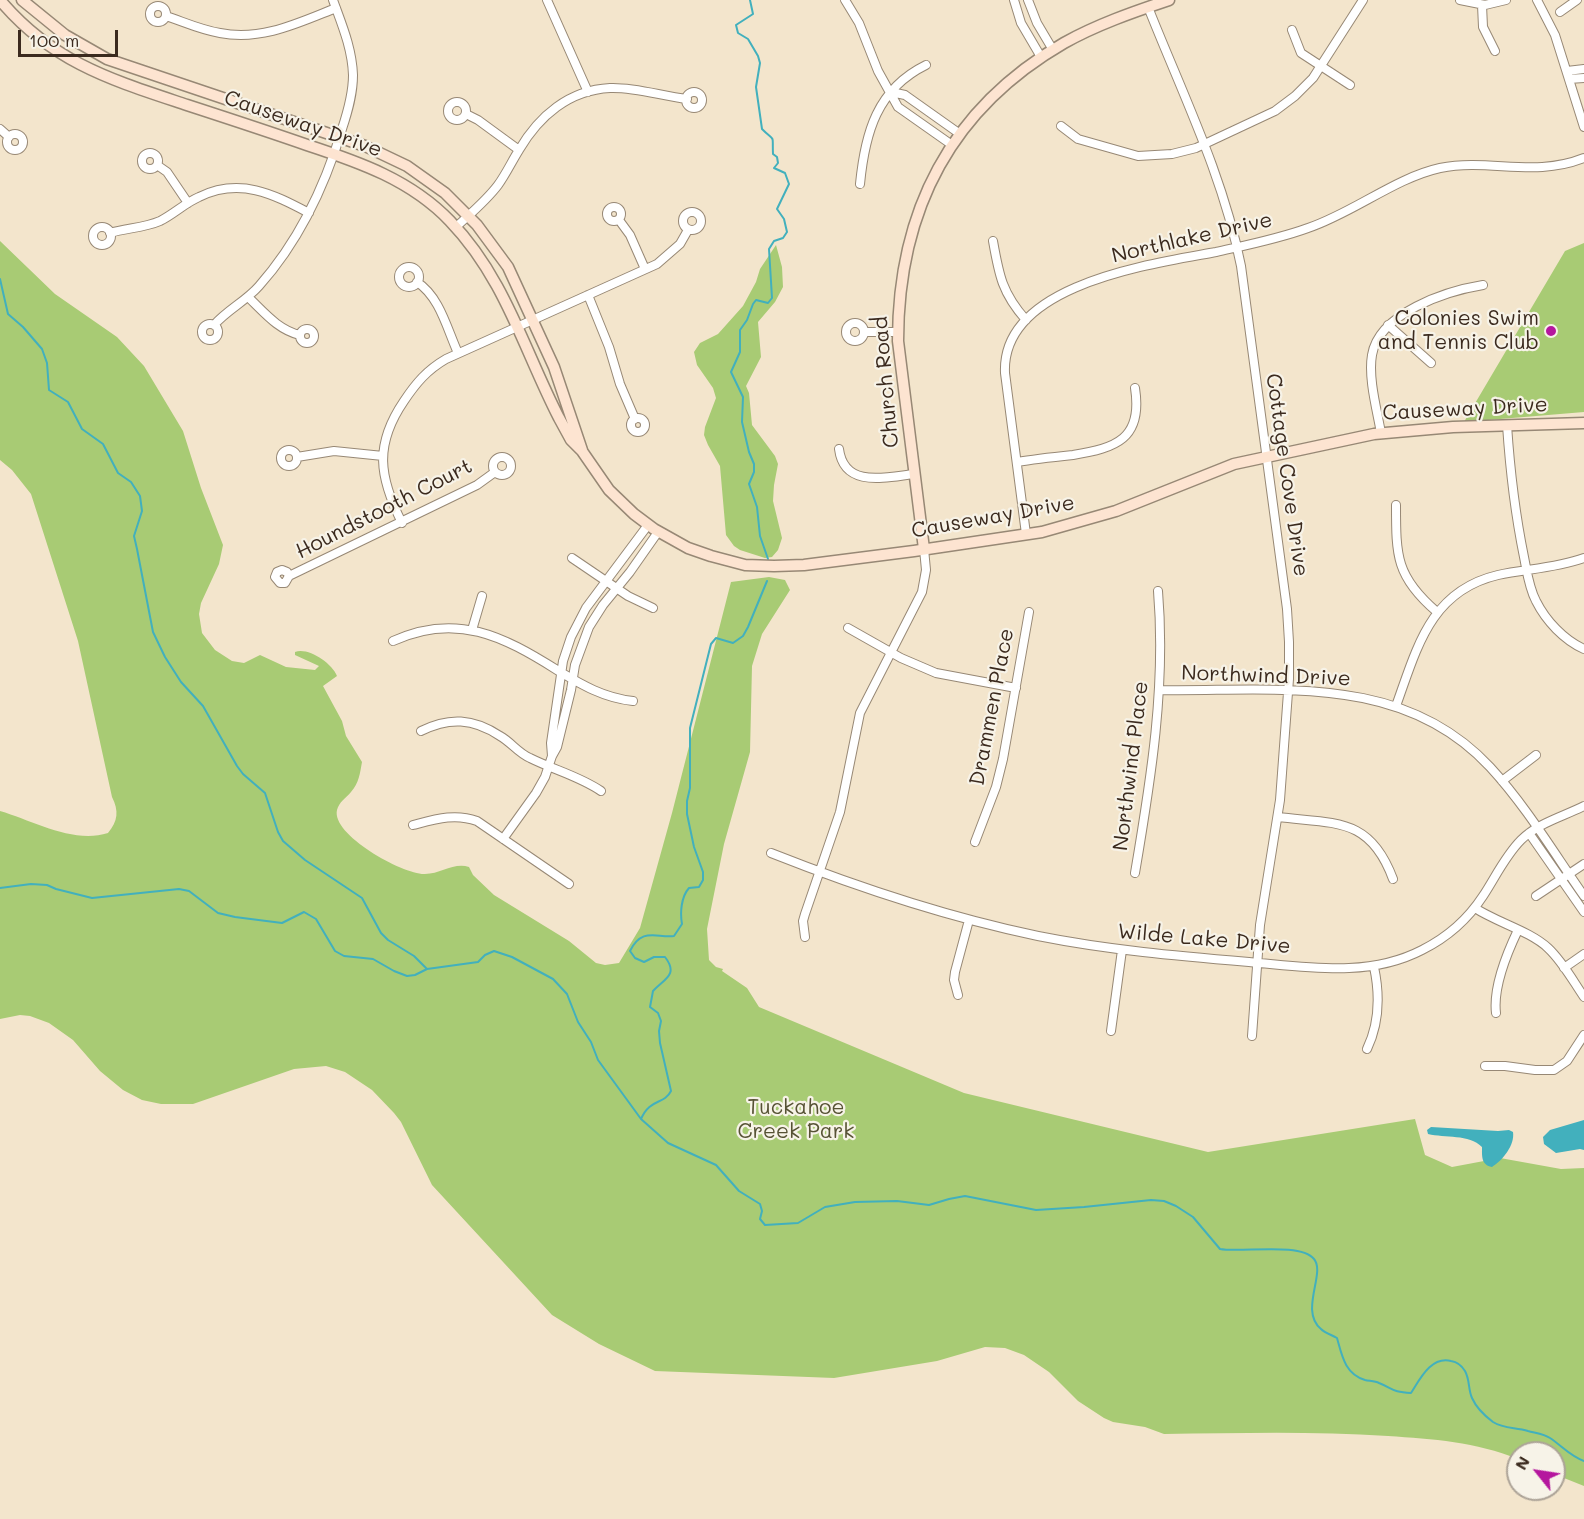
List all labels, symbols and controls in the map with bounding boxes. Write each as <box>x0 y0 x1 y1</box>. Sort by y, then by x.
scale bar <box>21 18 122 56</box>
text: 100 m <box>29 28 79 52</box>
street label: Causeway Drive <box>221 85 385 163</box>
street label: Northlake Drive <box>1109 207 1275 269</box>
place label: Colonies Swim and Tennis Club <box>1378 306 1539 356</box>
street label: Church Road <box>868 315 904 449</box>
marker: Colonies Swim and Tennis Club <box>1544 324 1558 338</box>
street label: Cottage Cove Drive <box>1260 372 1314 578</box>
street label: Causeway Drive <box>1382 392 1548 426</box>
street label: Houndstooth Court <box>292 454 476 564</box>
street label: Causeway Drive <box>909 490 1077 544</box>
street label: Drammen Place <box>964 626 1020 788</box>
street label: Northwind Drive <box>1181 660 1351 692</box>
street label: Northwind Place <box>1108 680 1154 852</box>
street label: Wilde Lake Drive <box>1116 919 1292 959</box>
park label: Tuckahoe Creek Park <box>737 1095 855 1145</box>
north arrow <box>1506 1441 1566 1501</box>
text: N <box>1510 1452 1534 1473</box>

